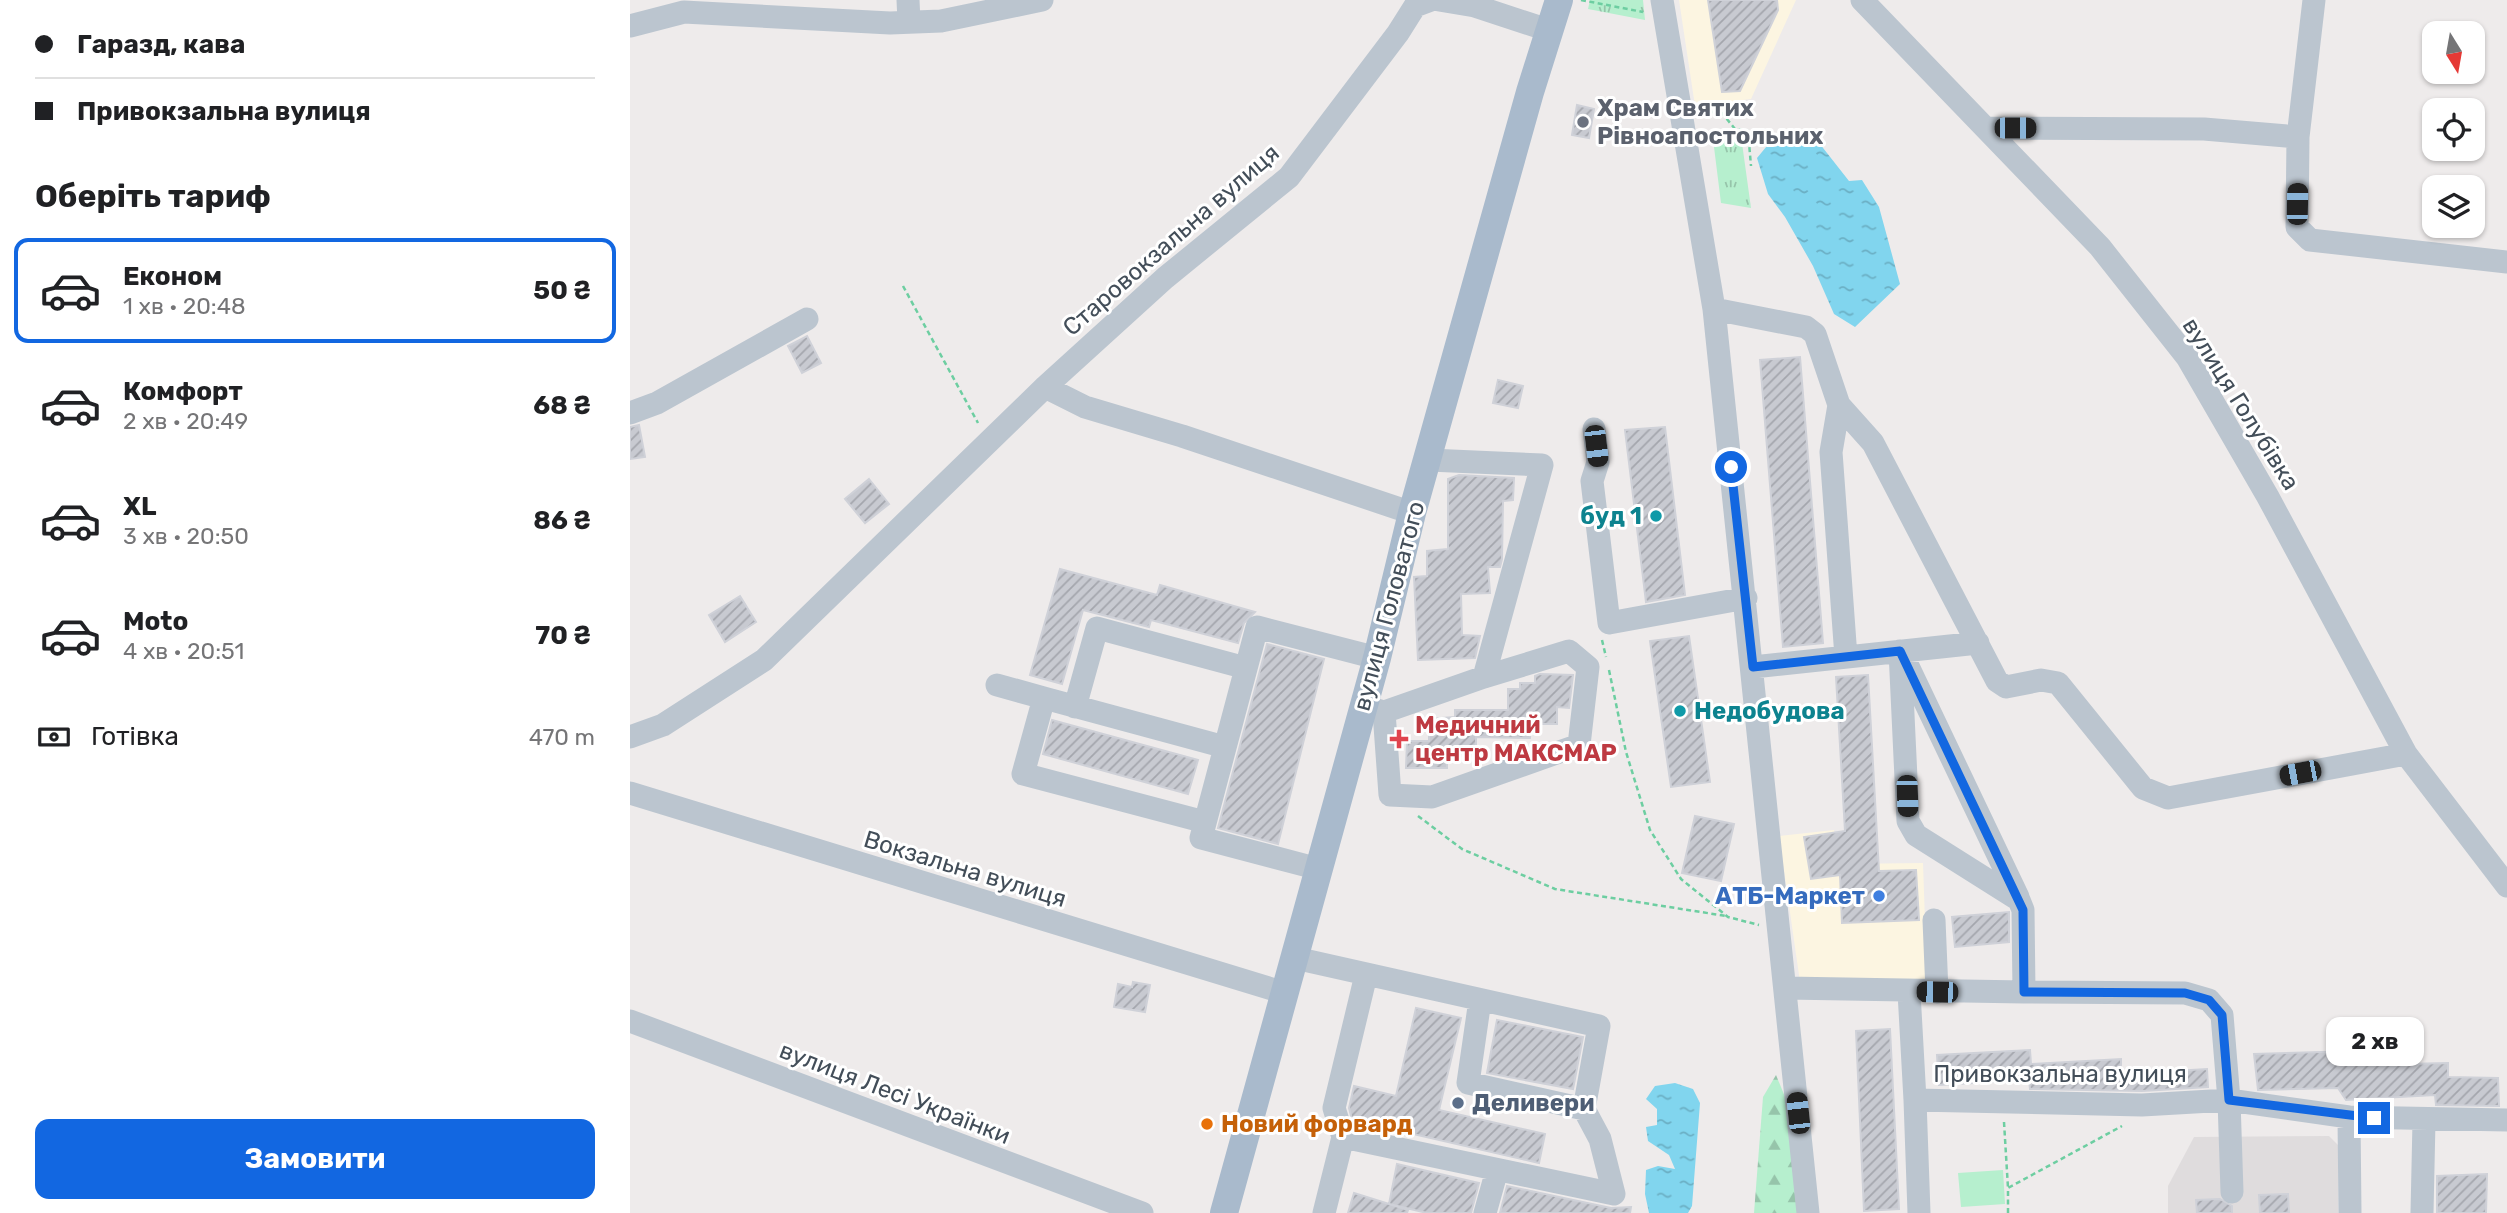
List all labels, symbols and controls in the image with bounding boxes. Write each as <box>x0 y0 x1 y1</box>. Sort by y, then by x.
north arrow <box>2422 21 2485 84</box>
map controls <box>2422 21 2485 238</box>
text: Гаразд, кава <box>77 29 245 60</box>
place label: Храм Святих Рівноапостольних <box>1597 94 1823 150</box>
text: Привокзальна вулиця <box>77 96 371 127</box>
button: locate <box>2422 98 2485 161</box>
marker: Храм Святих Рівноапостольних <box>1575 114 1591 130</box>
car <box>1995 118 2037 139</box>
street label: Старовокзальна вулиця <box>1057 138 1285 342</box>
button: layers <box>2422 175 2485 238</box>
text: Оберіть тариф <box>35 177 271 215</box>
car <box>2287 183 2308 225</box>
icon: car <box>39 259 102 322</box>
text: Економ <box>123 261 222 292</box>
text: 50 ₴ <box>533 275 591 306</box>
text: 1 хв · 20:48 <box>123 292 246 320</box>
street label: вулиця Голубівка <box>2177 313 2305 495</box>
icon: car <box>39 374 102 437</box>
text: Комфорт <box>123 376 243 407</box>
text: 68 ₴ <box>533 390 591 421</box>
text: 2 хв · 20:49 <box>123 407 248 435</box>
car <box>1584 424 1609 468</box>
route start <box>1715 451 1747 483</box>
icon: car <box>39 489 102 552</box>
text: XL <box>123 491 156 522</box>
street label: вулиця Головатого <box>1348 498 1430 714</box>
place label: буд 1 <box>1580 502 1642 530</box>
text: 86 ₴ <box>533 505 591 536</box>
marker: буд 1 <box>1648 508 1664 524</box>
text: 3 хв · 20:50 <box>123 522 249 550</box>
icon: car <box>39 604 102 667</box>
text: Moto <box>123 606 188 637</box>
text: 70 ₴ <box>535 620 591 651</box>
text: 4 хв · 20:51 <box>123 637 244 665</box>
place label: Недобудова <box>1694 697 1845 725</box>
marker: Недобудова <box>1672 703 1688 719</box>
place label: Медичний центр МАКСМАР <box>1415 711 1617 767</box>
icon: cash <box>35 718 73 756</box>
text: Готівка <box>91 721 179 752</box>
text: 470 m <box>529 723 595 751</box>
marker: Медичний центр МАКСМАР <box>1389 729 1409 749</box>
car <box>2278 759 2323 787</box>
car <box>1896 775 1919 817</box>
street label: Вокзальна вулиця <box>860 825 1070 913</box>
place label: АТБ-Маркет <box>1715 882 1865 910</box>
marker: АТБ-Маркет <box>1871 888 1887 904</box>
car <box>1916 981 1959 1003</box>
callout: 2 хв <box>2325 1016 2423 1066</box>
text: 2 хв <box>2351 1027 2399 1055</box>
street label: вулиця Лесі Українки <box>776 1036 1014 1150</box>
street label: Привокзальна вулиця <box>1933 1060 2187 1088</box>
place label: Деливери <box>1472 1089 1594 1117</box>
car <box>1786 1091 1811 1135</box>
marker: Деливери <box>1450 1095 1466 1111</box>
route end <box>2358 1102 2390 1134</box>
place label: Новий форвард <box>1221 1110 1413 1138</box>
marker: Новий форвард <box>1199 1116 1215 1132</box>
button: Замовити <box>35 1119 595 1199</box>

